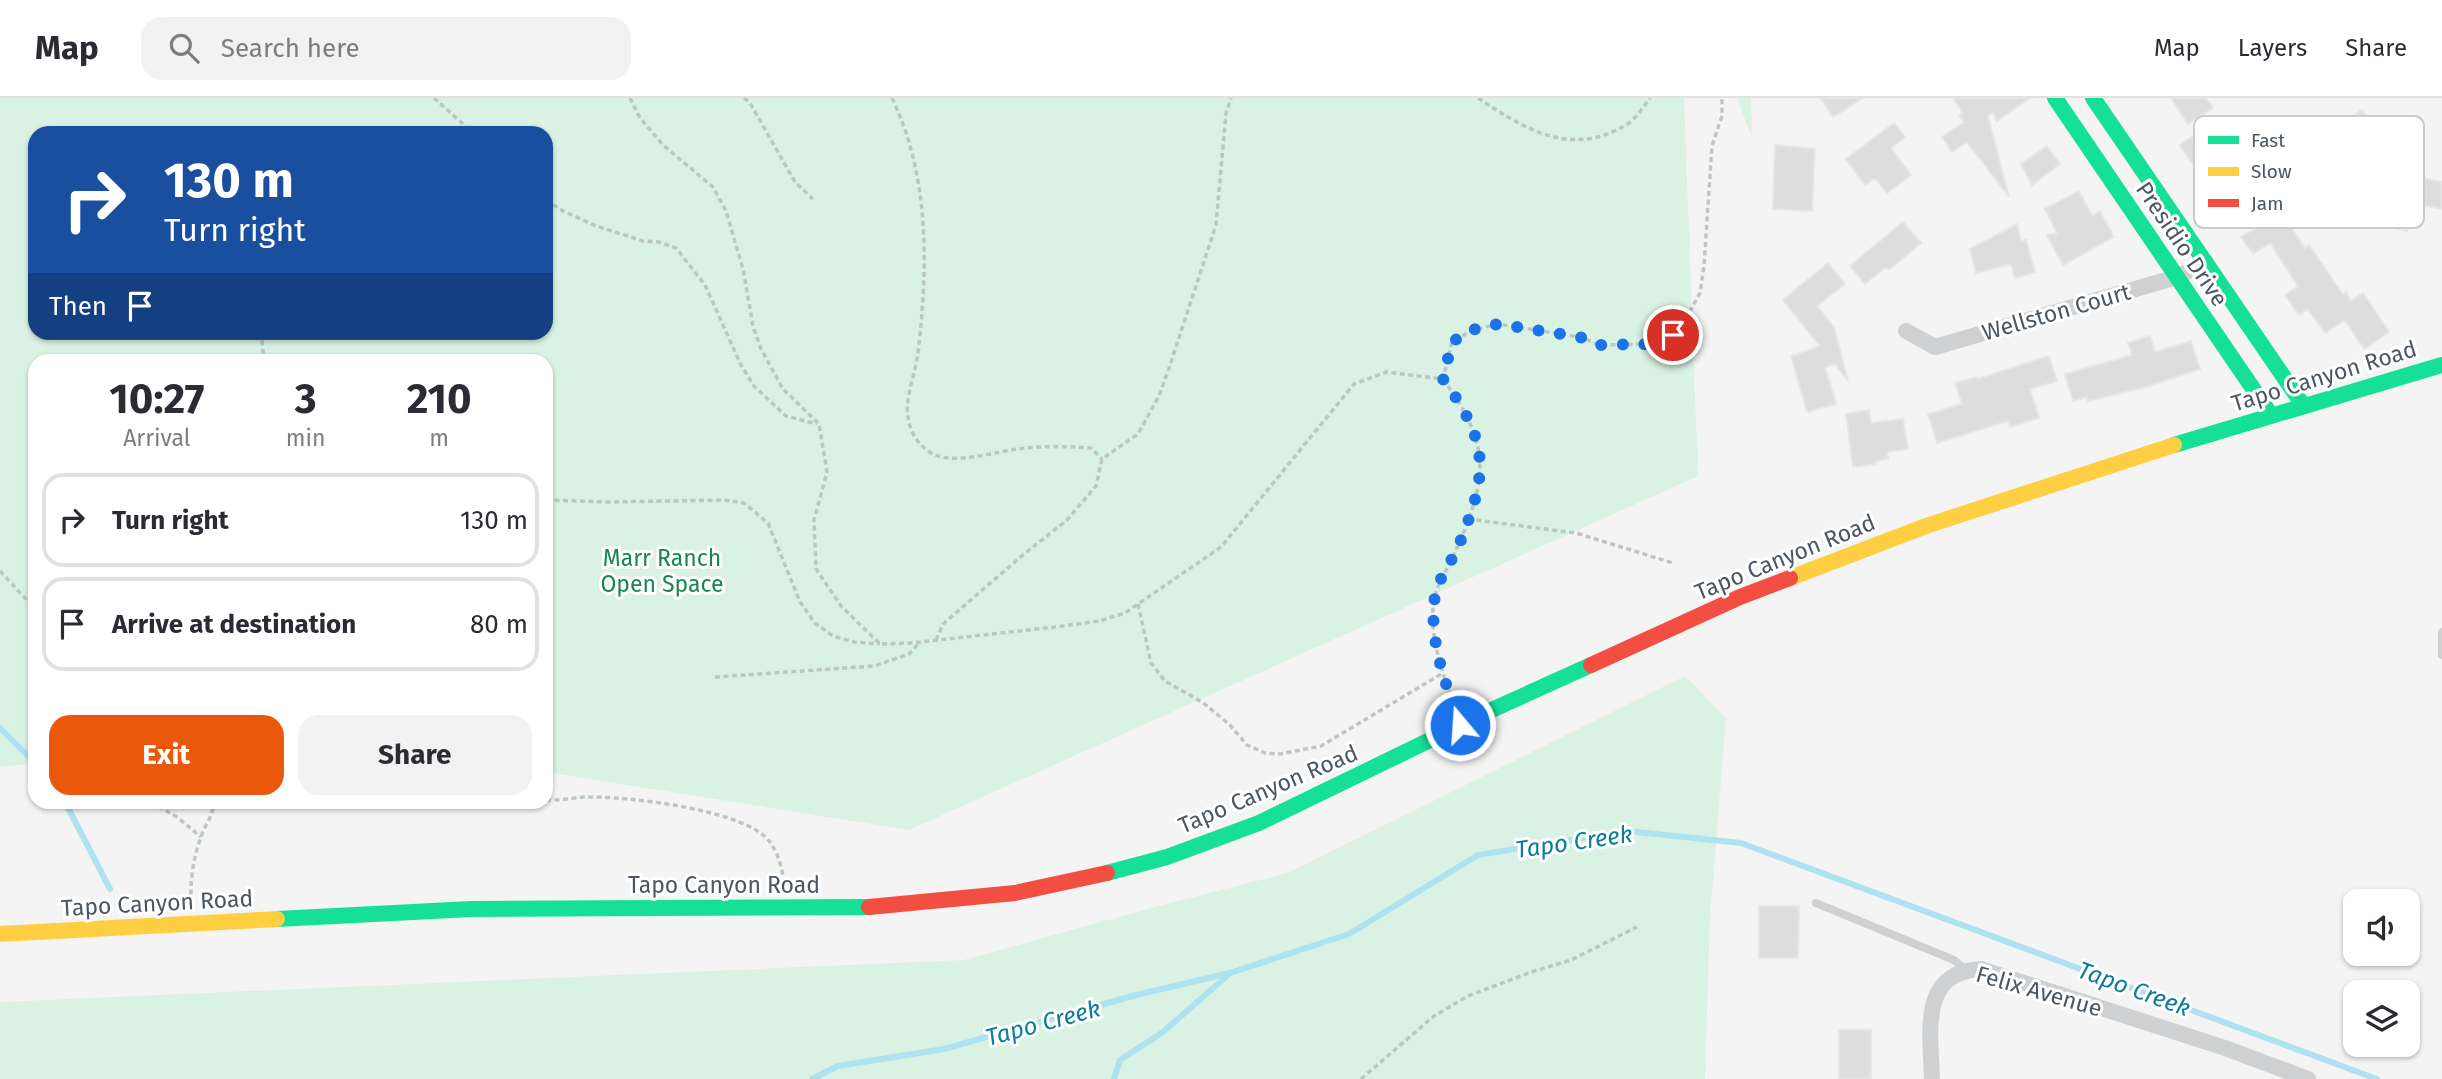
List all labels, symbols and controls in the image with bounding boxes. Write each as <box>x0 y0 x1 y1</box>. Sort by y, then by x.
search box <box>141 17 631 80</box>
text: Map <box>35 28 99 68</box>
icon: search <box>165 29 203 67</box>
text: Search here <box>221 33 360 64</box>
text: Map <box>2154 34 2200 62</box>
text: Layers <box>2238 34 2307 62</box>
text: Share <box>2345 34 2407 62</box>
legend <box>2194 116 2424 228</box>
text: Fast <box>2251 129 2285 152</box>
text: 130 m <box>164 151 294 210</box>
icon: right <box>49 154 140 245</box>
text: Slow <box>2251 160 2292 183</box>
street label: Presidio Drive <box>2130 176 2234 312</box>
text: Jam <box>2251 192 2283 215</box>
text: Turn right <box>164 211 306 249</box>
street label: Wellston Court <box>1979 277 2134 347</box>
icon: arrive <box>121 287 159 325</box>
text: Then <box>49 291 107 322</box>
pin <box>1643 305 1703 365</box>
icon: arrive <box>1654 316 1692 354</box>
street label: Tapo Canyon Road <box>2228 335 2420 417</box>
text: 10:27 <box>109 374 204 424</box>
text: 3 <box>295 374 317 424</box>
text: 210 <box>407 374 472 424</box>
text: Arrival <box>123 424 191 452</box>
text: min <box>286 424 325 452</box>
text: m <box>429 424 449 452</box>
icon: right <box>53 501 91 539</box>
text: Turn right <box>112 505 229 536</box>
text: 130 m <box>460 505 528 536</box>
street label: Tapo Canyon Road <box>1691 508 1879 606</box>
park label: Marr Ranch Open Space <box>600 544 724 598</box>
icon: arrive <box>53 605 91 643</box>
text: Arrive at destination <box>112 609 356 640</box>
text: 80 m <box>470 609 528 640</box>
position arrow <box>1423 688 1497 762</box>
button: Exit <box>49 715 284 795</box>
button: Share <box>298 715 532 795</box>
street label: Tapo Canyon Road <box>1174 739 1362 839</box>
water label: Tapo Creek <box>1514 820 1634 864</box>
street label: Tapo Canyon Road <box>628 871 820 899</box>
street label: Tapo Canyon Road <box>60 884 254 922</box>
map controls <box>2343 889 2420 1057</box>
button: sound <box>2343 889 2420 966</box>
water label: Tapo Creek <box>2074 956 2194 1022</box>
street label: Felix Avenue <box>1973 960 2105 1022</box>
button: layers <box>2343 980 2420 1057</box>
water label: Tapo Creek <box>983 994 1103 1052</box>

